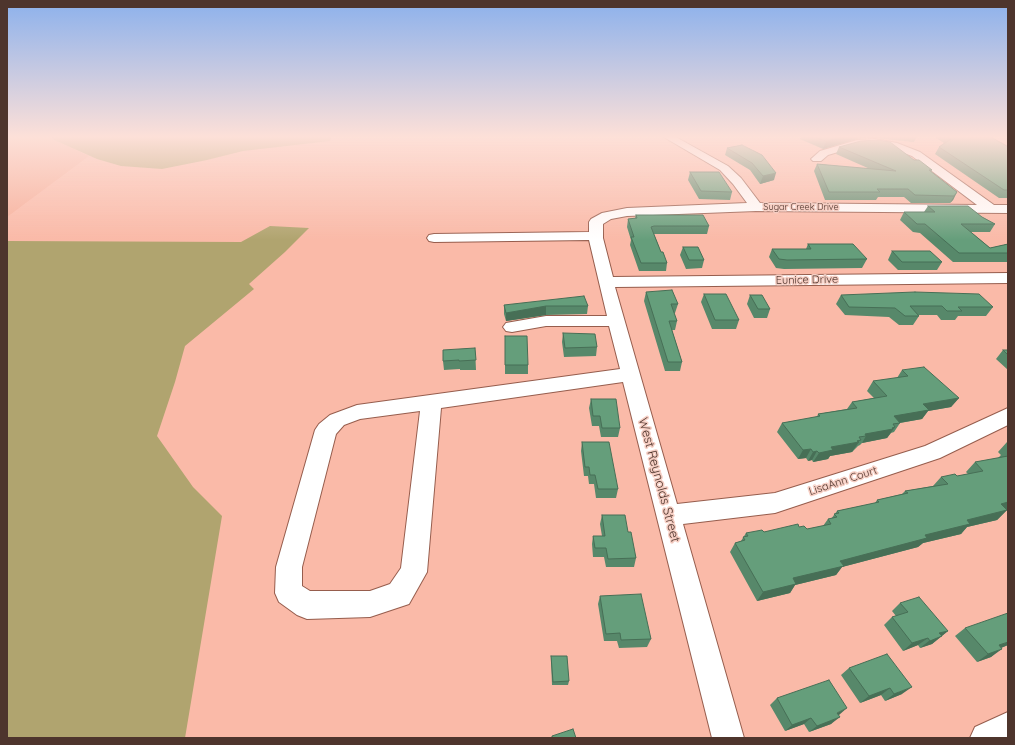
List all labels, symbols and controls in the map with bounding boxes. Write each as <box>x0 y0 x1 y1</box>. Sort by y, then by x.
street label: Sugar Creek Drive <box>763 202 839 212</box>
street label: Eunice Drive <box>776 273 838 287</box>
street label: West Reynolds Street <box>635 416 683 544</box>
street label: LisaAnn Court <box>807 464 879 498</box>

